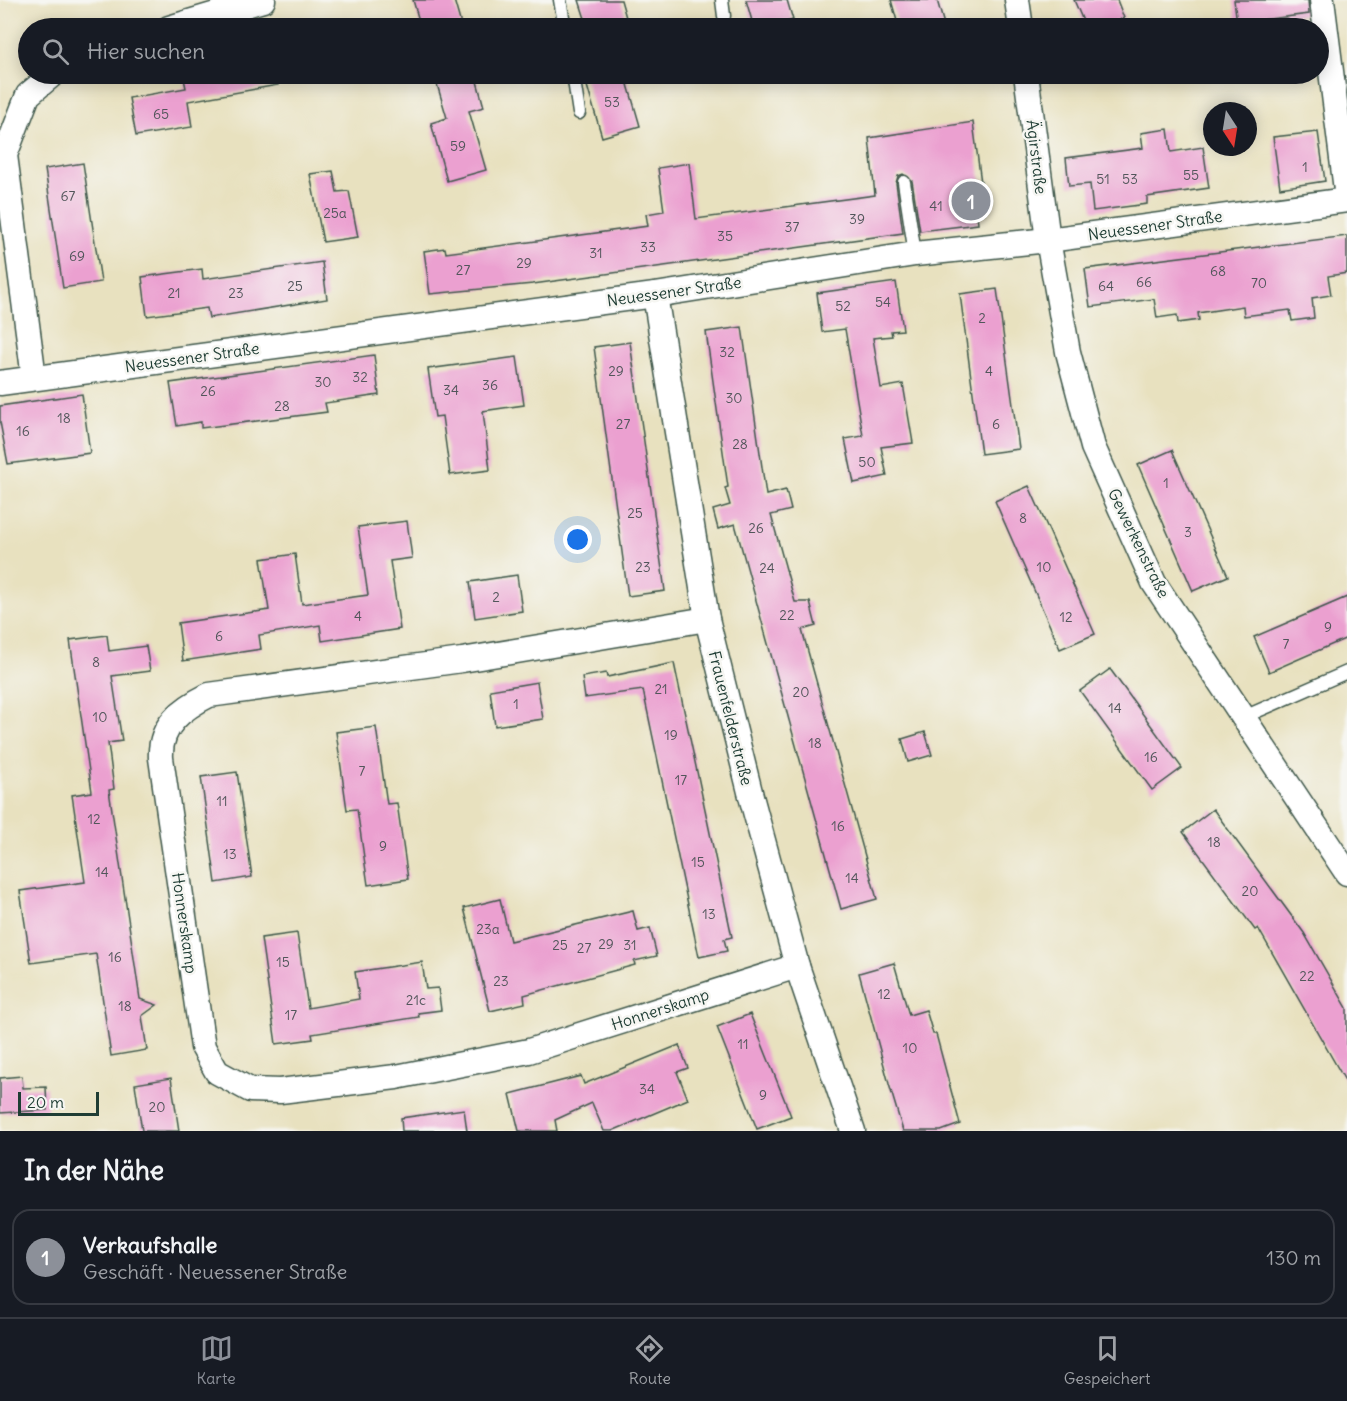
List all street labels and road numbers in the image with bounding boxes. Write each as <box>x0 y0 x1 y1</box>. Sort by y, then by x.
street label: Ägirstraße <box>1023 119 1051 195</box>
street label: Neuessener Straße <box>1086 206 1224 244</box>
street label: Neuessener Straße <box>605 272 743 310</box>
street label: Neuessener Straße <box>123 338 261 376</box>
street label: Gewerkenstraße <box>1104 485 1174 601</box>
street label: Frauenfelderstraße <box>705 649 757 787</box>
street label: Honnerskamp <box>168 871 202 975</box>
street label: Honnerskamp <box>609 984 711 1034</box>

